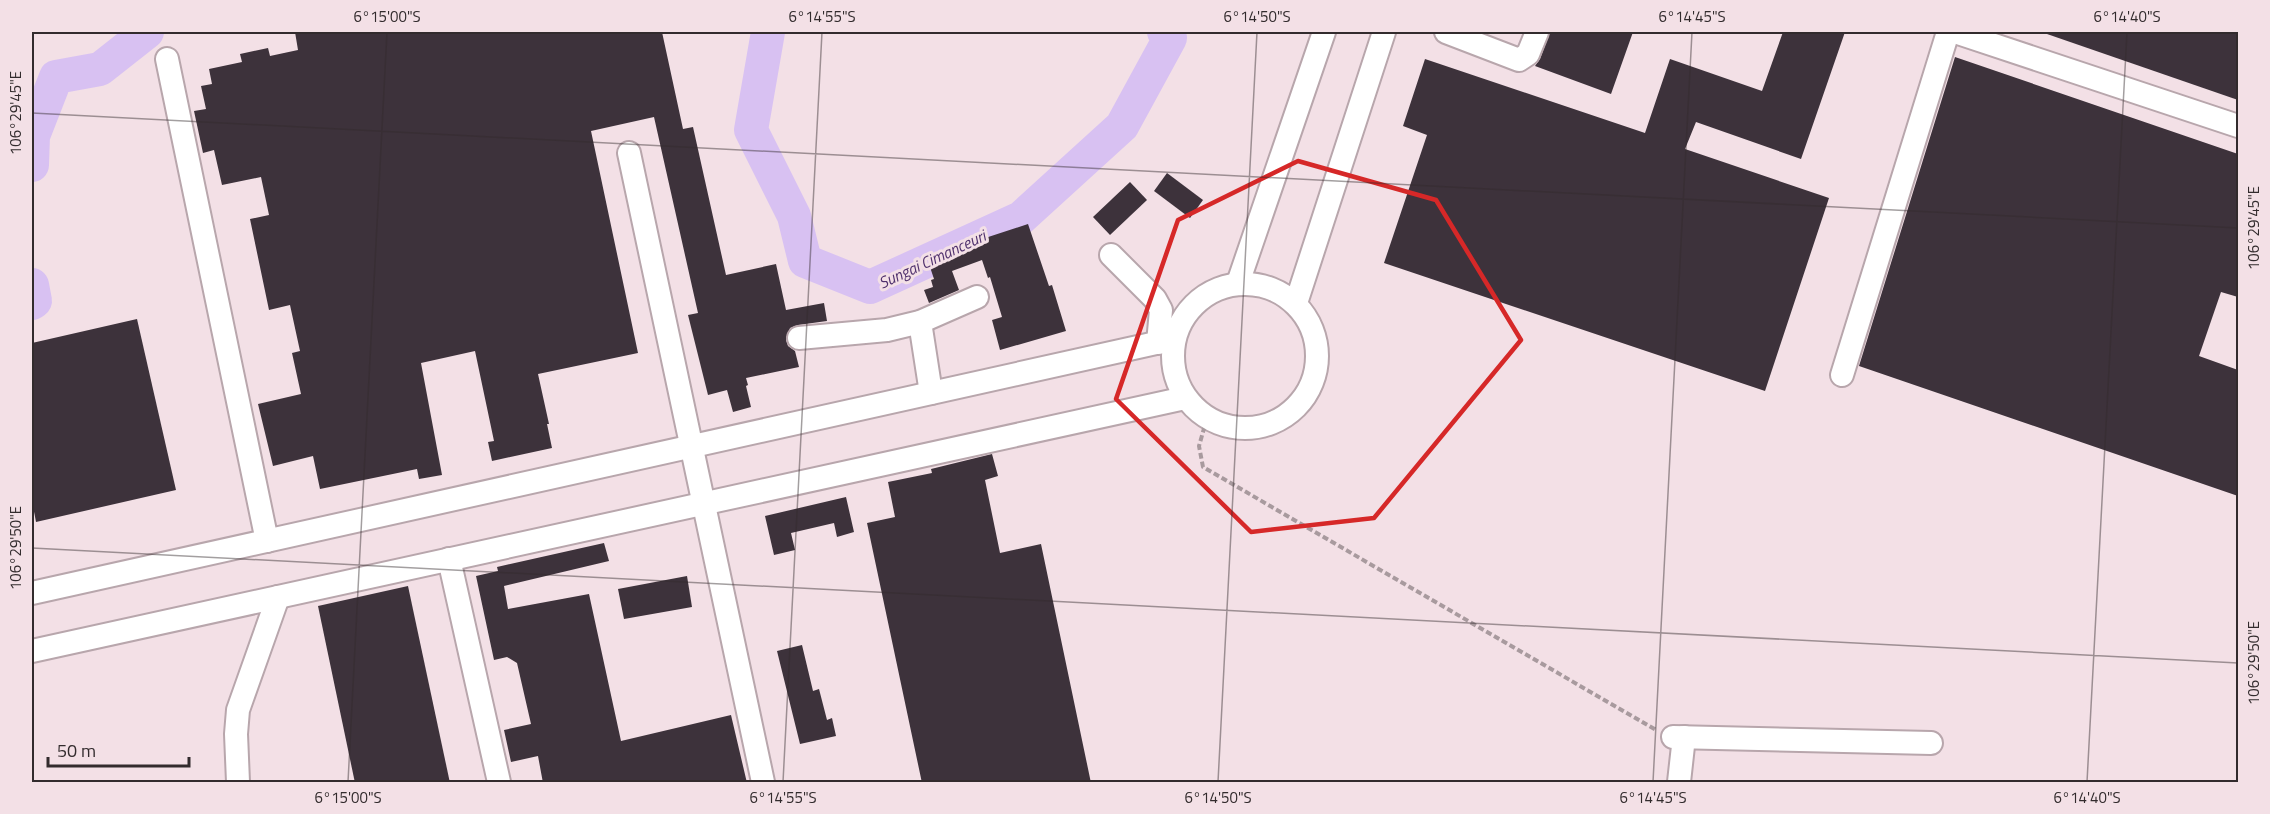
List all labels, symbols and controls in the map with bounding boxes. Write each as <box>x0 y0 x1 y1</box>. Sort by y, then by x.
text: 6°15'00"S <box>353 5 421 28</box>
text: 6°14'55"S <box>788 5 856 28</box>
text: 6°14'50"S <box>1223 5 1291 28</box>
text: 6°14'45"S <box>1658 5 1726 28</box>
text: 6°14'40"S <box>2093 5 2161 28</box>
text: 106°29'45"E <box>4 71 27 155</box>
text: 106°29'45"E <box>2242 186 2265 270</box>
water label: Sungai Cimanceuri <box>874 223 991 294</box>
text: 106°29'50"E <box>4 506 27 590</box>
text: 106°29'50"E <box>2242 621 2265 705</box>
scale bar <box>48 730 189 768</box>
text: 50 m <box>57 737 96 764</box>
text: 6°15'00"S <box>314 786 382 809</box>
text: 6°14'55"S <box>749 786 817 809</box>
text: 6°14'50"S <box>1184 786 1252 809</box>
text: 6°14'45"S <box>1619 786 1687 809</box>
text: 6°14'40"S <box>2053 786 2121 809</box>

